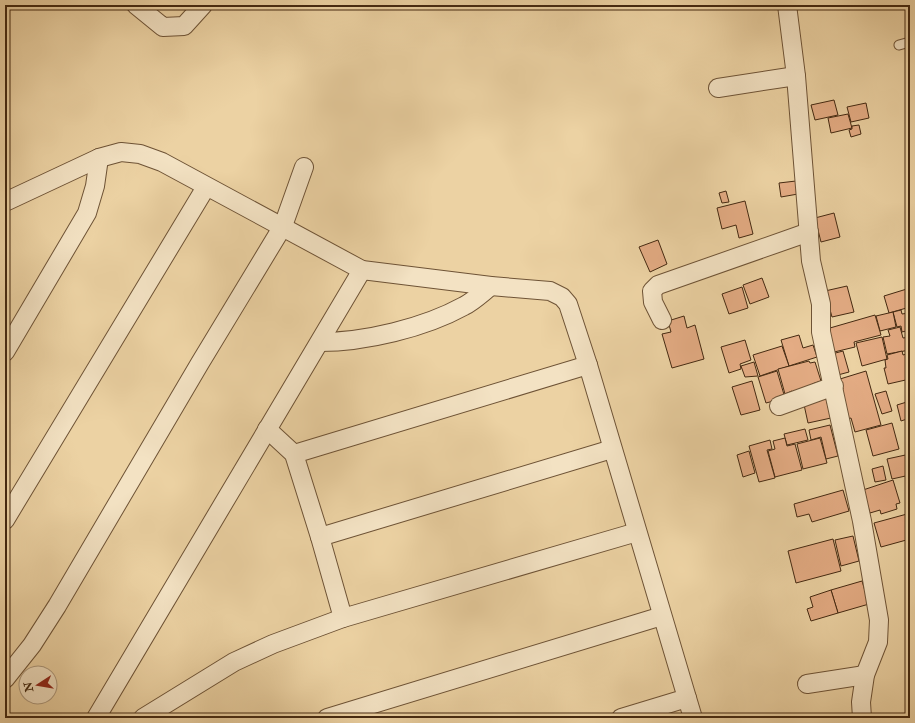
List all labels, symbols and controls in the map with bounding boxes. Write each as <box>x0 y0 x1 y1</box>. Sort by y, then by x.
north arrow <box>18 665 58 705</box>
text: N <box>21 680 36 694</box>

